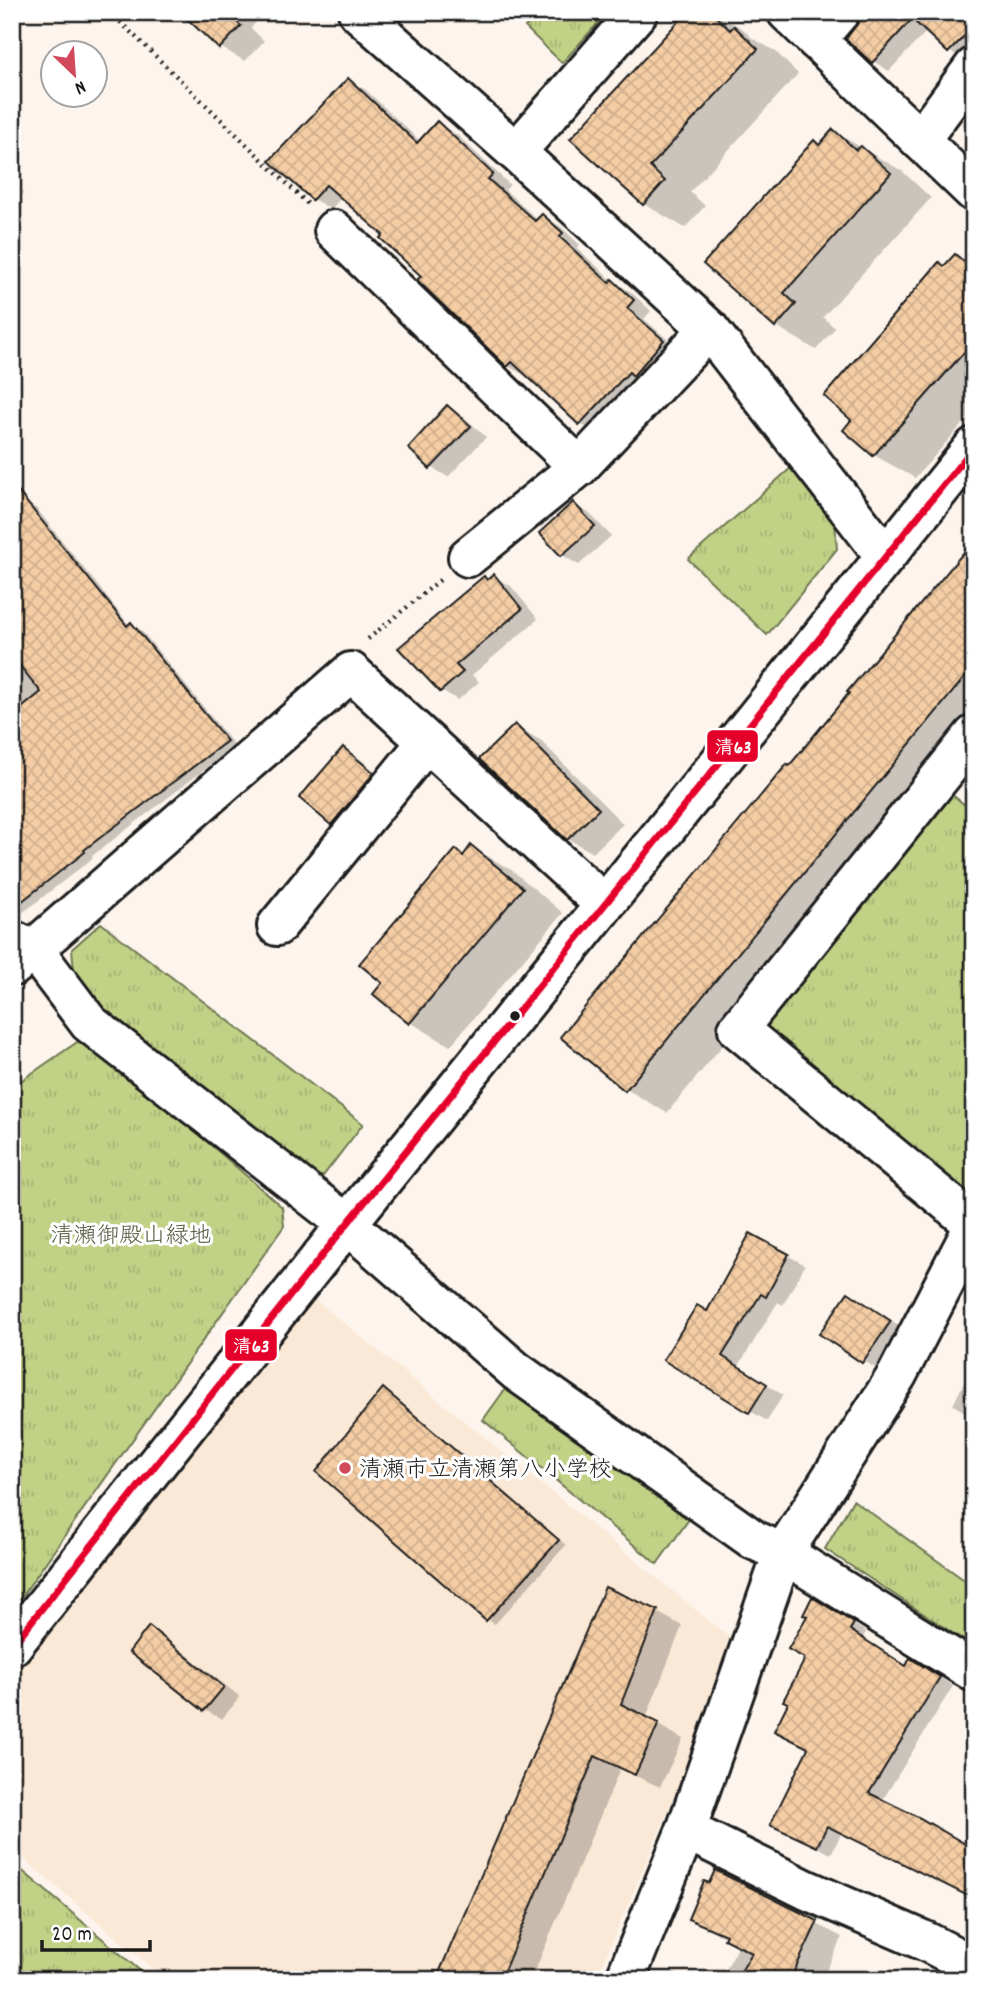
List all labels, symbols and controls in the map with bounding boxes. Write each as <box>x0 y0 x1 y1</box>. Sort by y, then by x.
north arrow <box>38 38 108 108</box>
text: N <box>70 72 90 100</box>
line badge: 清63 <box>706 729 759 763</box>
text: 清63 <box>715 736 751 763</box>
unlabelled marker <box>508 1009 522 1023</box>
park label: 清瀬御殿山緑地 <box>51 1221 212 1254</box>
line badge: 清63 <box>224 1328 278 1362</box>
text: 清63 <box>233 1335 269 1362</box>
place label: 清瀬市立清瀬第八小学校 <box>359 1455 612 1488</box>
marker: 清瀬市立清瀬第八小学校 <box>337 1460 353 1476</box>
scale bar <box>42 1908 150 1952</box>
text: 20 m <box>52 1921 92 1951</box>

